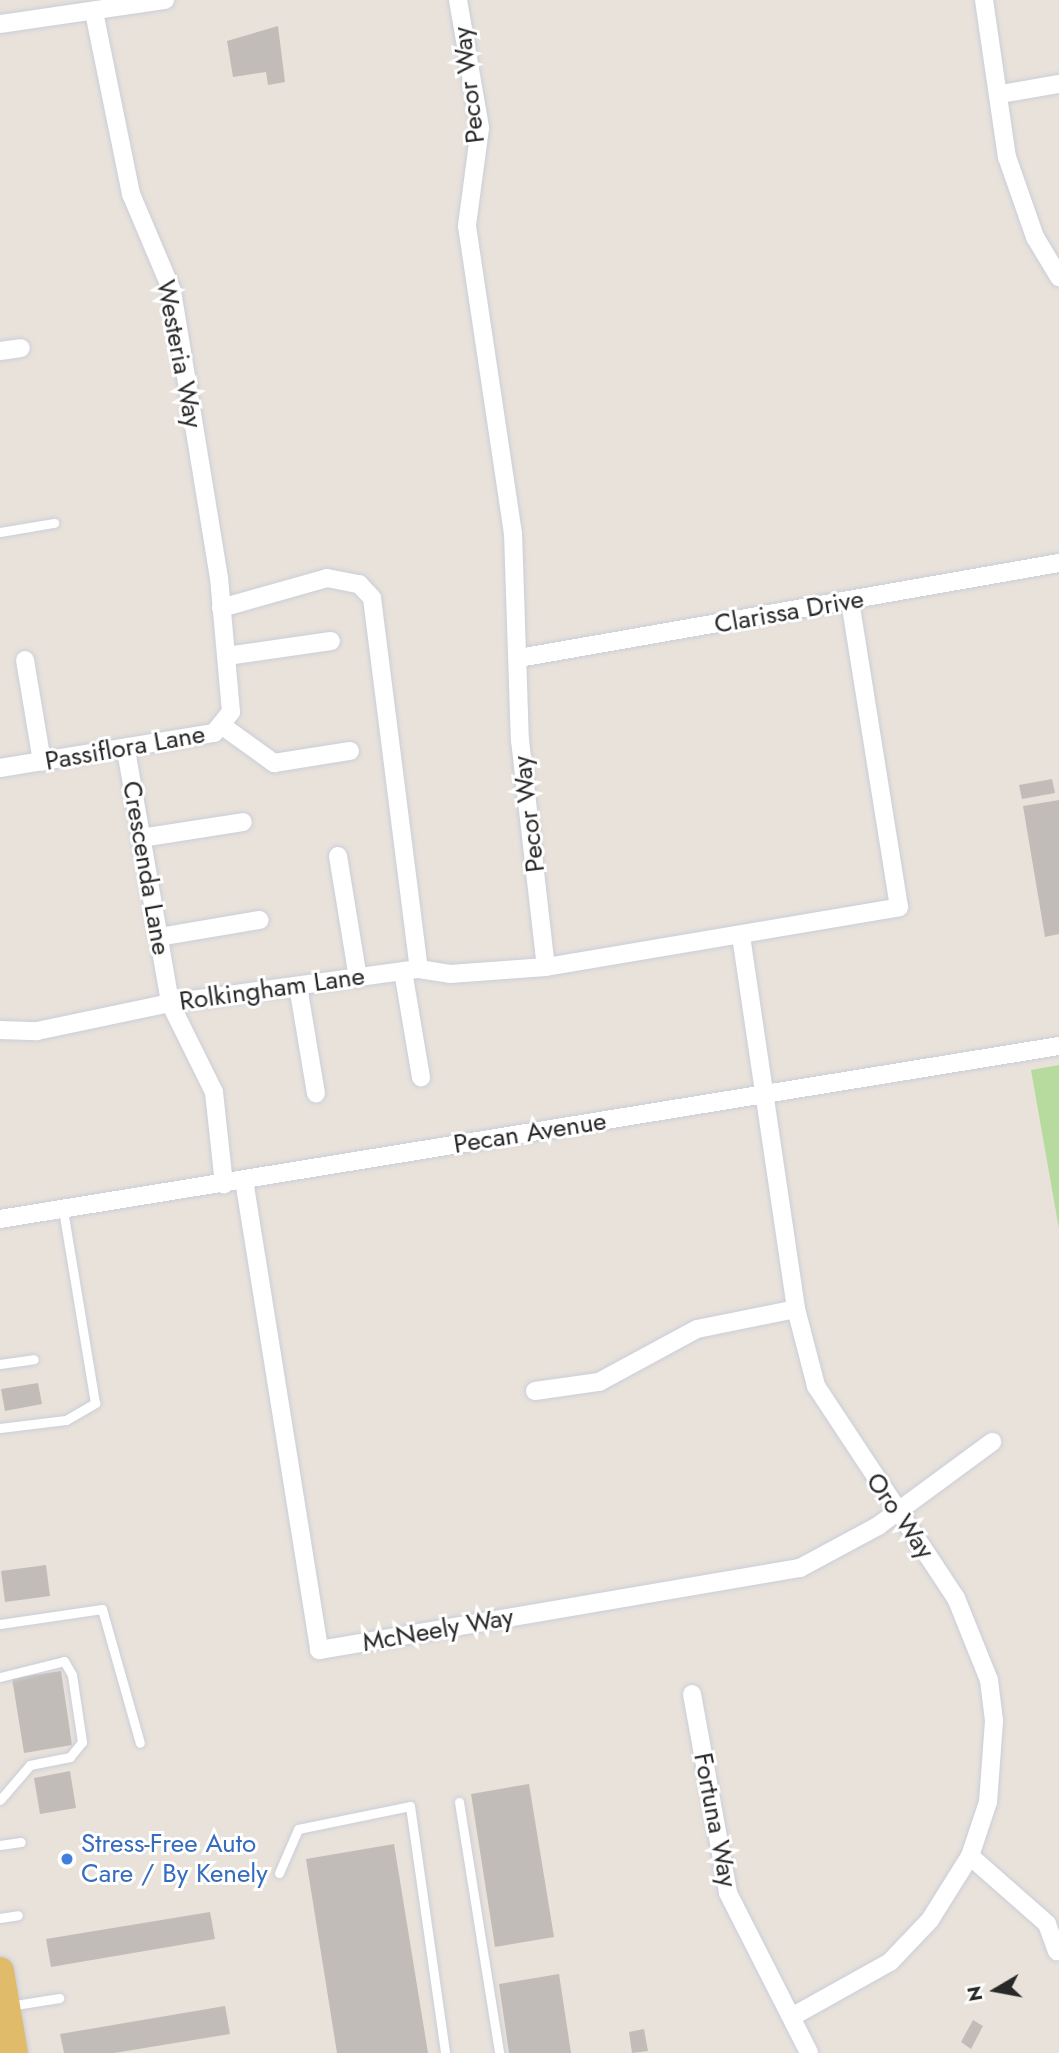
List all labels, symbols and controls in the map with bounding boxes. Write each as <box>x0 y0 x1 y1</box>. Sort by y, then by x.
street label: Pecor Way <box>446 25 492 145</box>
street label: Westeria Way <box>149 277 209 431</box>
street label: Clarissa Drive <box>712 584 866 640</box>
street label: Passiflora Lane <box>43 719 207 777</box>
street label: Pecor Way <box>506 754 552 874</box>
street label: Crescenda Lane <box>115 779 177 957</box>
street label: Rolkingham Lane <box>177 961 367 1017</box>
street label: Pecan Avenue <box>451 1106 609 1160</box>
street label: Oro Way <box>859 1467 941 1565</box>
street label: McNeely Way <box>360 1601 516 1659</box>
street label: Fortuna Way <box>687 1750 743 1890</box>
place label: Stress-Free Auto Care / By Kenely <box>81 1828 268 1890</box>
marker: Stress-Free Auto Care / By Kenely <box>59 1851 75 1867</box>
north arrow <box>961 1955 1031 2025</box>
text: N <box>960 1984 989 2004</box>

